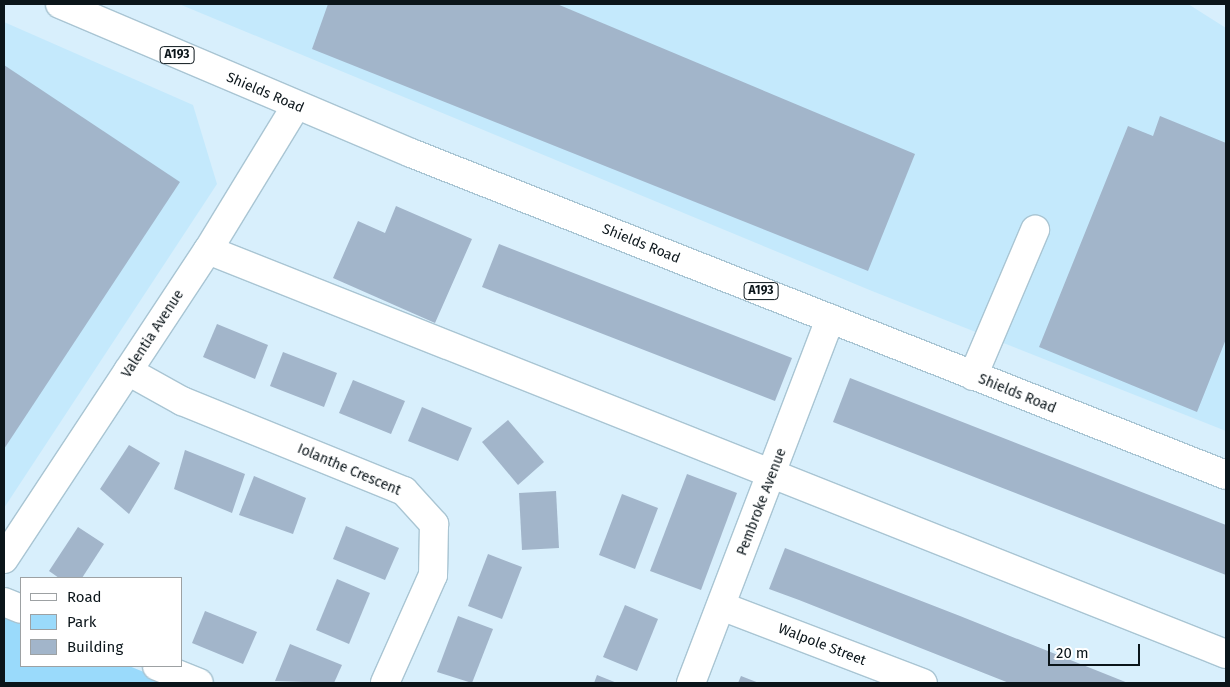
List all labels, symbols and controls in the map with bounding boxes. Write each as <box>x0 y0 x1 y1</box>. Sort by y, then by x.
road number: A193 <box>160 46 194 64</box>
street label: Shields Road <box>224 69 306 117</box>
street label: Shields Road <box>600 221 682 267</box>
road number: A193 <box>744 282 778 300</box>
street label: Valentia Avenue <box>118 287 188 381</box>
street label: Shields Road <box>976 371 1058 417</box>
street label: Iolanthe Crescent <box>295 441 403 499</box>
street label: Pembroke Avenue <box>734 446 790 558</box>
legend <box>20 577 182 667</box>
text: Road <box>67 588 102 606</box>
text: Park <box>67 613 97 631</box>
street label: Walpole Street <box>776 621 868 669</box>
scale bar <box>1050 634 1142 666</box>
text: Building <box>67 638 123 656</box>
text: 20 m <box>1056 644 1089 662</box>

